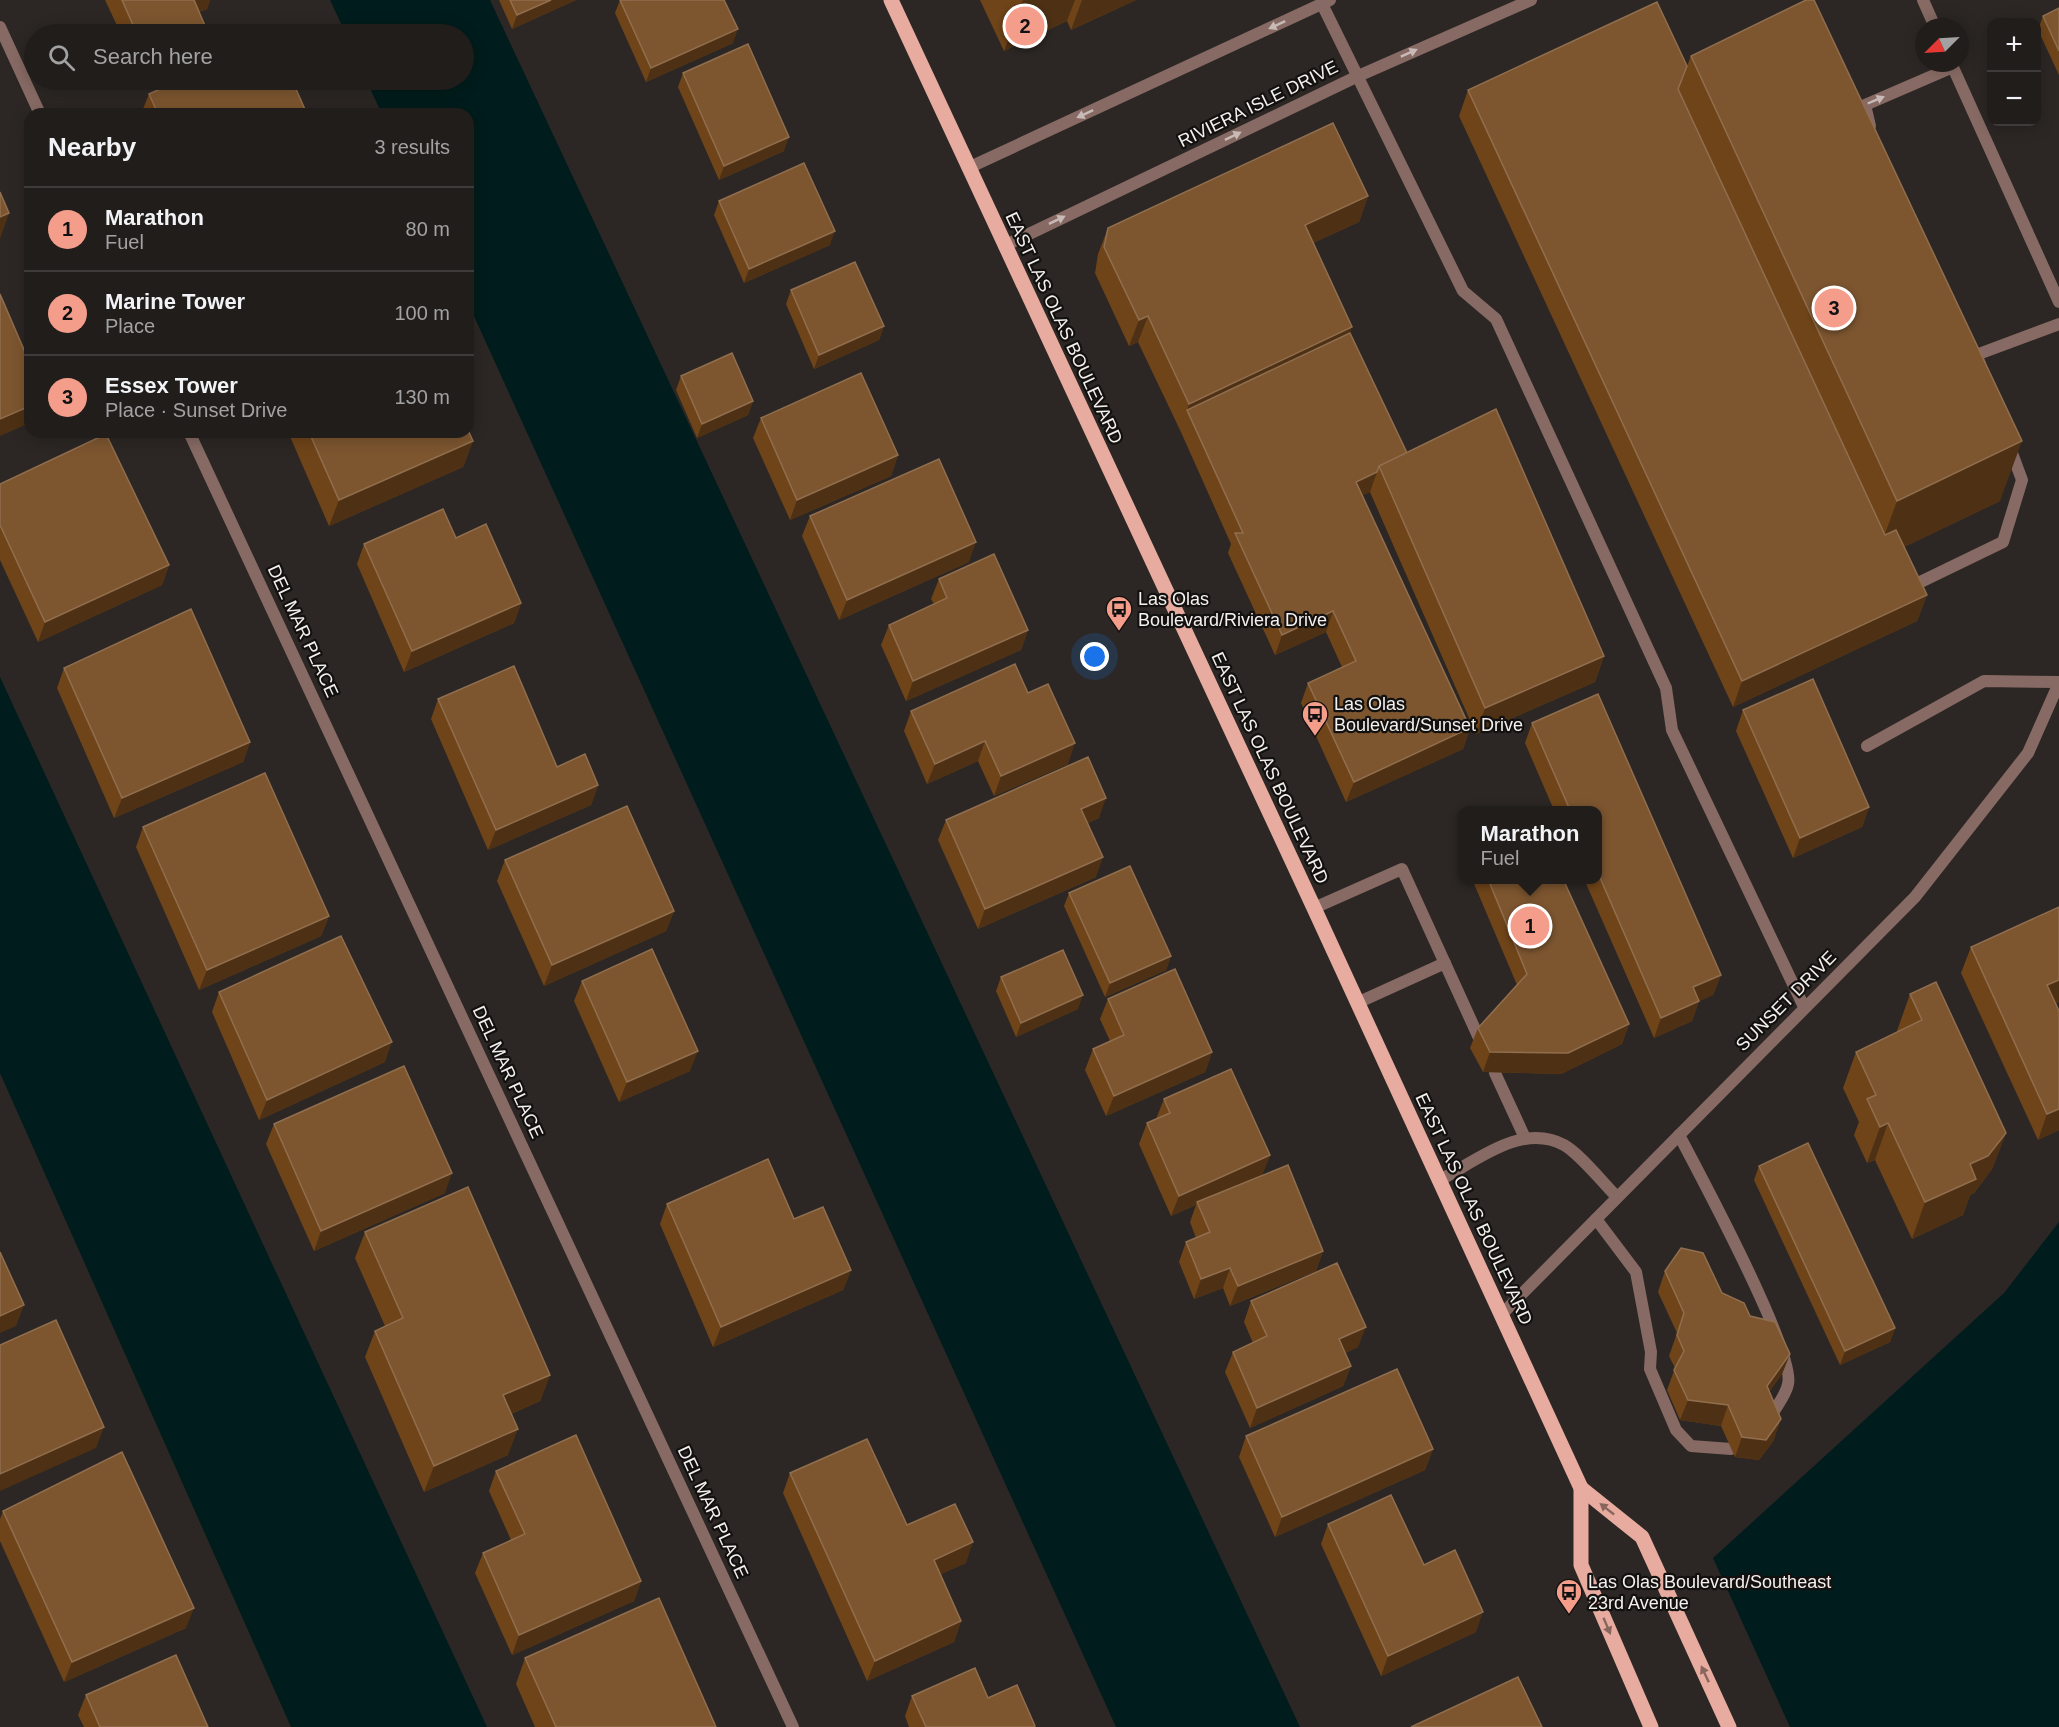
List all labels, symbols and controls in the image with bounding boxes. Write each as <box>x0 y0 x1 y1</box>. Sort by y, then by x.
pin: 2 <box>1006 3 1044 48</box>
north arrow <box>1915 18 1969 72</box>
map controls <box>1987 18 2041 126</box>
button: + <box>1987 18 2041 72</box>
one-way arrow <box>1268 20 1285 29</box>
search box <box>24 24 474 90</box>
icon: search <box>45 41 78 74</box>
text: Search here <box>93 44 213 69</box>
one-way arrow <box>1401 49 1418 58</box>
street label: RIVIERA ISLE DRIVE <box>1175 57 1341 151</box>
button: − <box>1987 72 2041 126</box>
one-way arrow <box>1867 95 1885 105</box>
one-way arrow <box>1077 109 1094 118</box>
one-way arrow <box>1224 131 1241 141</box>
text: Nearby <box>48 132 136 162</box>
text: 3 results <box>374 136 450 158</box>
text: Marathon <box>105 205 204 230</box>
street label: EAST LAS OLAS BOULEVARD <box>1001 209 1127 447</box>
one-way arrow <box>1048 216 1065 225</box>
text: 1 <box>62 218 73 240</box>
text: 80 m <box>406 218 450 240</box>
text: Fuel <box>105 231 144 253</box>
pin: 3 <box>1814 286 1854 330</box>
text: Marine Tower <box>105 289 245 314</box>
text: 2 <box>62 302 73 324</box>
text: 100 m <box>394 302 450 324</box>
text: Place <box>105 315 155 337</box>
text: Essex Tower <box>105 373 238 398</box>
text: 3 <box>62 386 73 408</box>
text: 130 m <box>394 386 450 408</box>
text: Place · Sunset Drive <box>105 399 287 421</box>
street label: DEL MAR PLACE <box>264 562 342 700</box>
place label: Las Olas Boulevard/Riviera Drive <box>1138 589 1327 630</box>
bus stop icon: Las Olas Boulevard/Riviera Drive <box>1104 594 1134 632</box>
your location <box>1080 642 1109 671</box>
street label: EAST LAS OLAS BOULEVARD <box>1207 649 1333 887</box>
place label: Las Olas Boulevard/Sunset Drive <box>1334 694 1523 735</box>
bus stop icon: Las Olas Boulevard/Sunset Drive <box>1300 699 1330 737</box>
popup <box>1458 806 1602 884</box>
text: Marathon <box>1481 821 1580 846</box>
text: Fuel <box>1481 847 1519 869</box>
pin: 1 <box>1510 904 1550 948</box>
street label: SUNSET DRIVE <box>1732 947 1840 1055</box>
street label: DEL MAR PLACE <box>469 1003 547 1141</box>
street label: EAST LAS OLAS BOULEVARD <box>1411 1090 1537 1328</box>
street label: DEL MAR PLACE <box>674 1443 752 1581</box>
one-way arrow <box>1599 1503 1615 1516</box>
place label: Las Olas Boulevard/Southeast 23rd Avenue <box>1588 1572 1831 1613</box>
bus stop icon: Las Olas Boulevard/Southeast 23rd Avenue <box>1554 1577 1584 1615</box>
one-way arrow <box>1602 1617 1612 1635</box>
one-way arrow <box>1700 1665 1709 1682</box>

